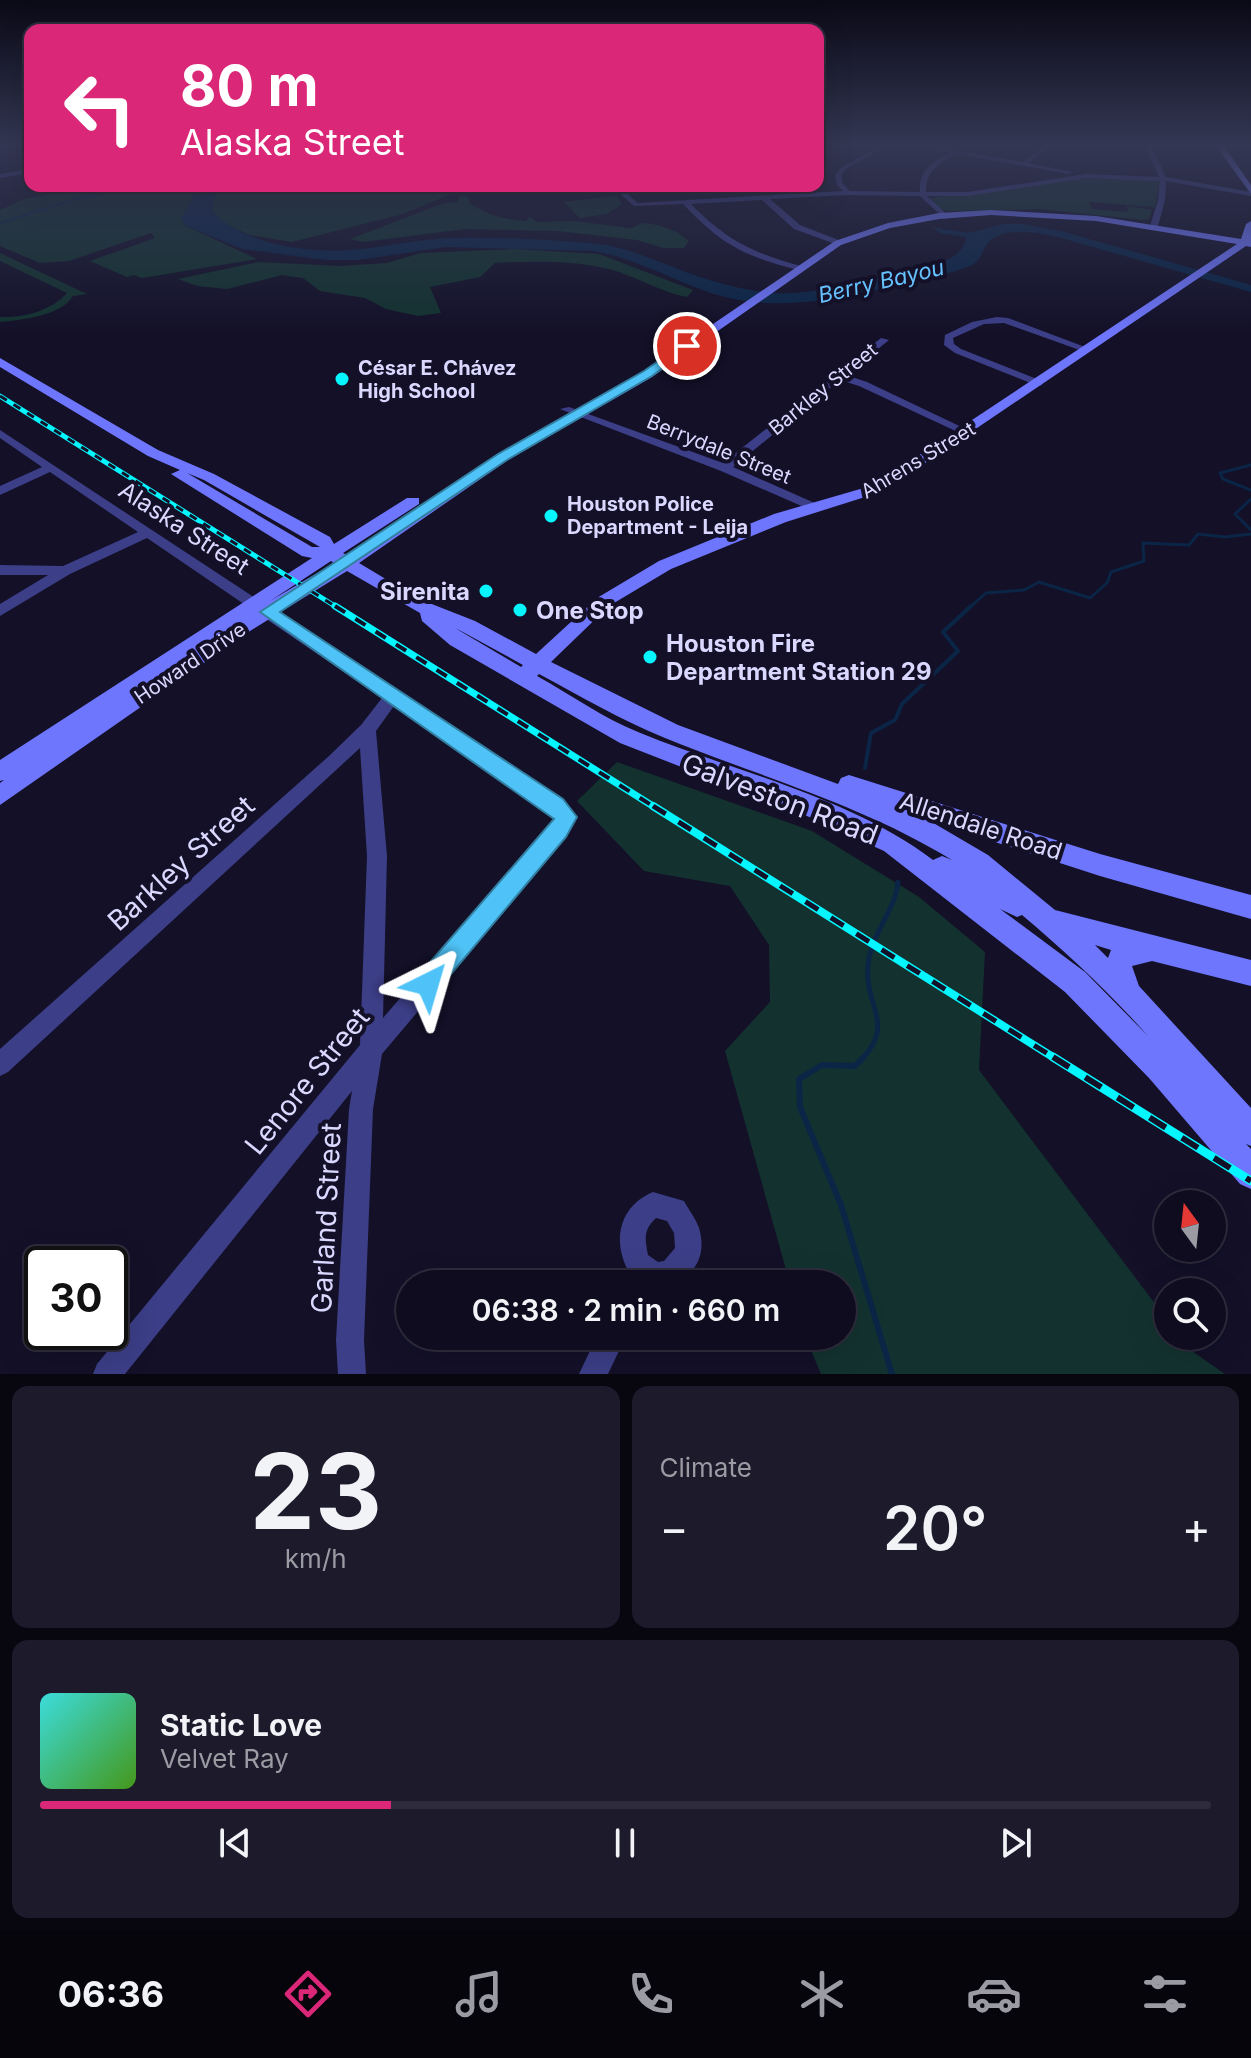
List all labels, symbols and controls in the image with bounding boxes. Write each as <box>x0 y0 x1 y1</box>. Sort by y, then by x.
text: 80 m <box>180 52 319 120</box>
icon: left <box>48 56 152 160</box>
text: Alaska Street <box>180 120 404 164</box>
water label: Berry Bayou <box>815 254 947 308</box>
pin <box>653 312 721 380</box>
icon: arrive <box>665 324 709 368</box>
street label: Barkley Street <box>764 338 882 440</box>
place label: César E. Chávez High School <box>358 356 516 403</box>
marker: César E. Chávez High School <box>333 370 351 388</box>
street label: Berrydale Street <box>643 409 795 489</box>
street label: Ahrens Street <box>857 416 980 503</box>
street label: Alaska Street <box>113 475 255 581</box>
place label: Houston Police Department - Leija <box>567 492 748 539</box>
marker: Houston Police Department - Leija <box>542 507 560 525</box>
place label: Sirenita <box>380 577 470 606</box>
marker: Sirenita <box>477 582 495 600</box>
place label: One Stop <box>536 596 644 625</box>
marker: One Stop <box>511 601 529 619</box>
street label: Howard Drive <box>130 617 250 709</box>
place label: Houston Fire Department Station 29 <box>666 629 931 686</box>
marker: Houston Fire Department Station 29 <box>641 648 659 666</box>
street label: Galveston Road <box>677 746 883 852</box>
street label: Allendale Road <box>896 786 1066 866</box>
street label: Barkley Street <box>101 788 261 938</box>
position arrow <box>386 942 470 1026</box>
street label: Lenore Street <box>238 1001 376 1161</box>
street label: Garland Street <box>304 1122 348 1314</box>
north arrow <box>1154 1190 1226 1262</box>
map controls <box>1154 1190 1226 1350</box>
speed limit sign: 30 <box>24 1246 128 1350</box>
button: search <box>1154 1278 1226 1350</box>
text: 06:38 · 2 min · 660 m <box>472 1292 780 1328</box>
text: 23 <box>249 1428 382 1554</box>
text: Climate <box>660 1452 752 1483</box>
text: 20° <box>883 1492 987 1564</box>
text: − <box>660 1501 689 1555</box>
text: + <box>1182 1501 1211 1555</box>
text: km/h <box>285 1543 347 1574</box>
text: Static Love <box>160 1707 322 1743</box>
text: Velvet Ray <box>160 1743 289 1774</box>
icon: previous <box>213 1821 257 1865</box>
icon: pause <box>603 1821 647 1865</box>
icon: next <box>994 1821 1038 1865</box>
icon: directions <box>280 1966 336 2022</box>
icon: music <box>451 1966 507 2022</box>
icon: phone <box>623 1966 679 2022</box>
icon: climate <box>794 1966 850 2022</box>
icon: car <box>966 1966 1022 2022</box>
icon: filters <box>1137 1966 1193 2022</box>
text: 06:36 <box>58 1972 164 2016</box>

